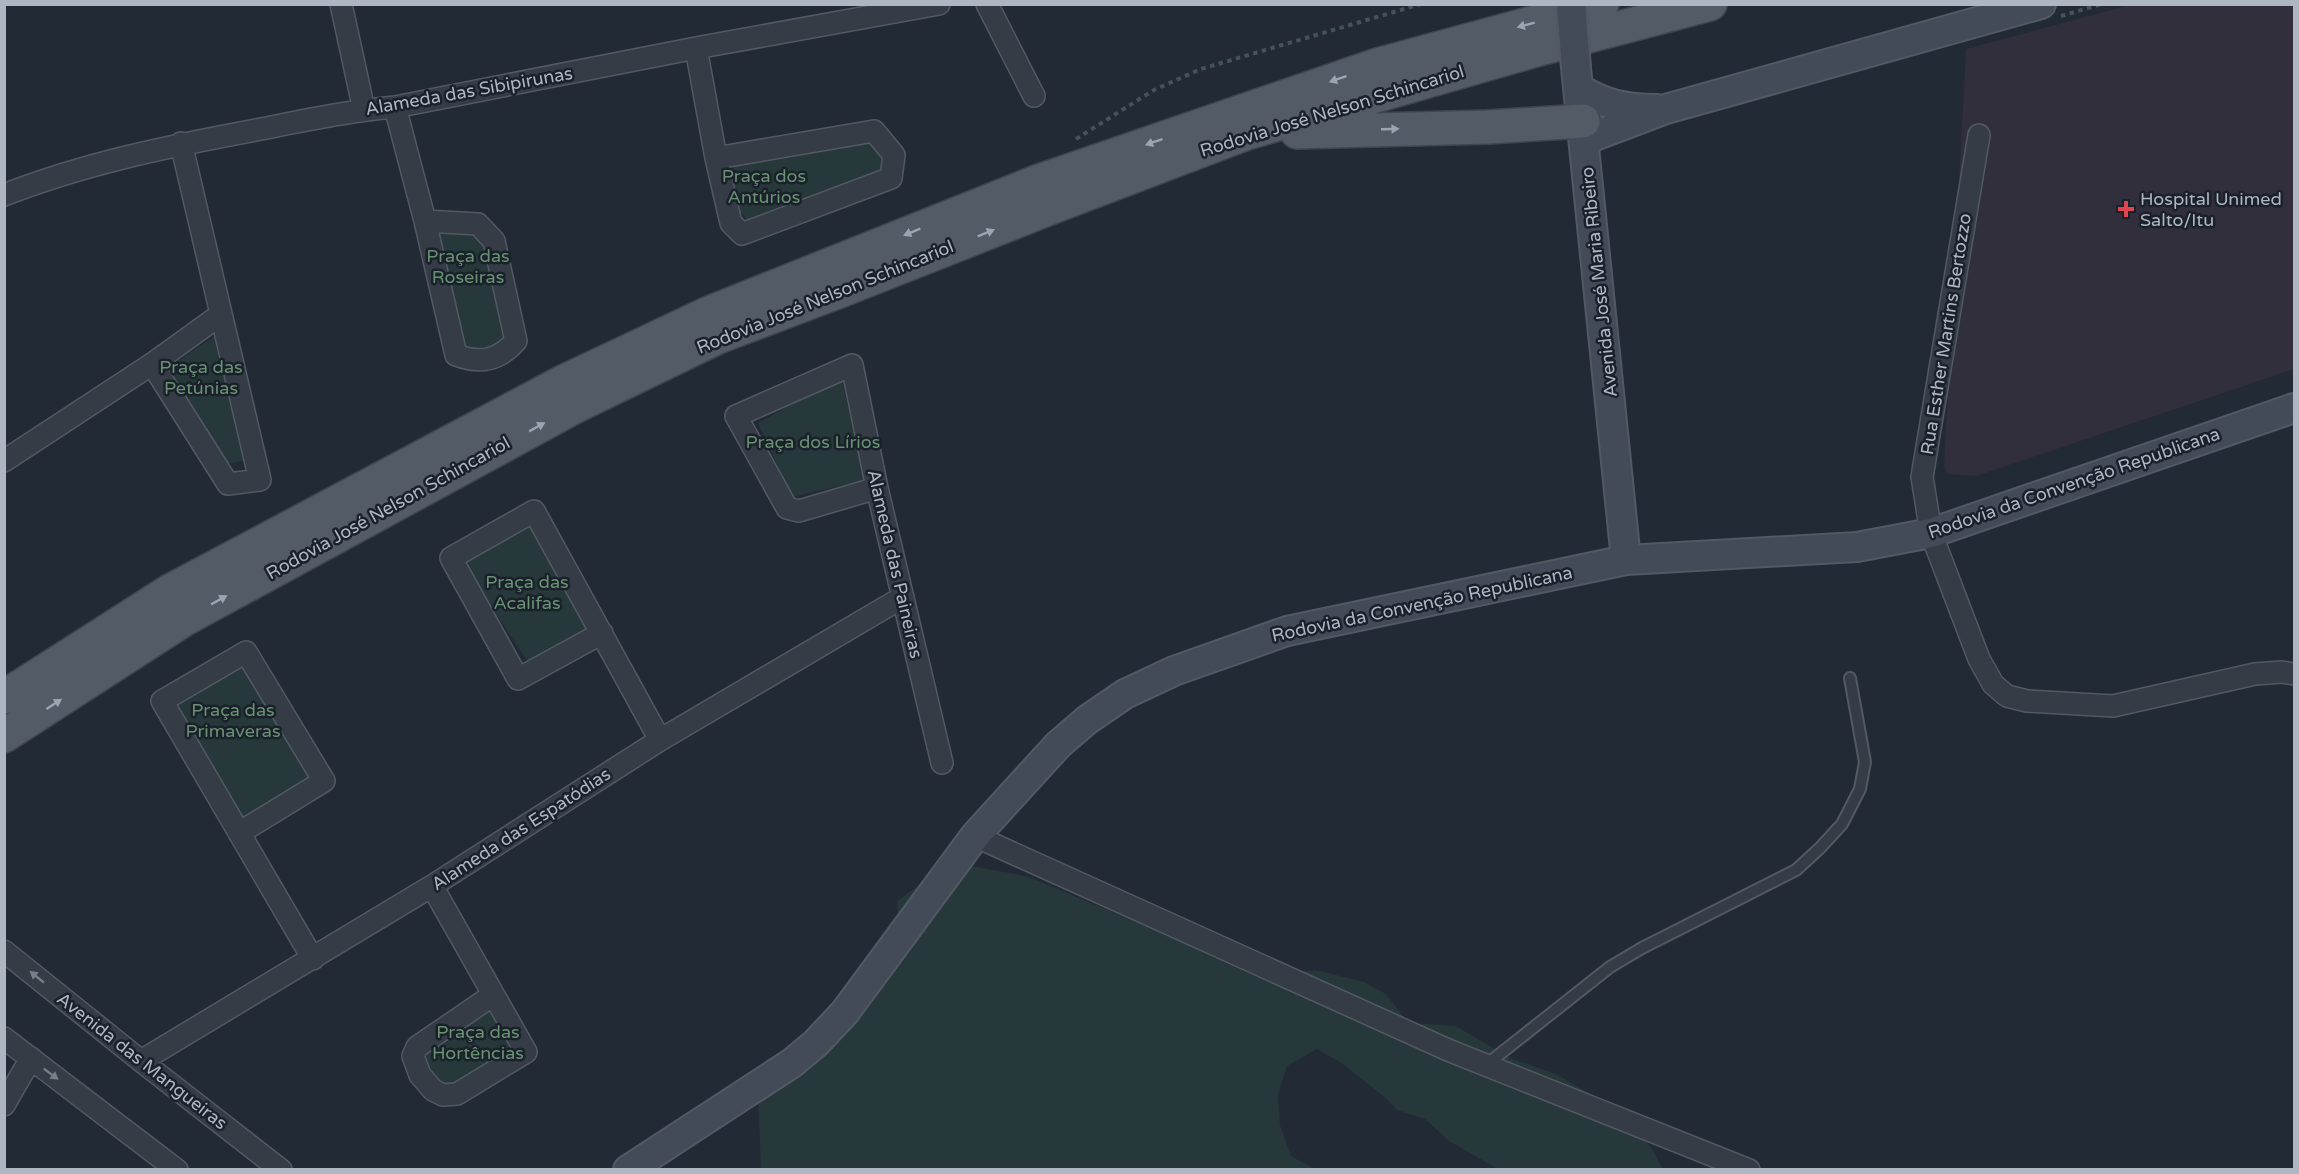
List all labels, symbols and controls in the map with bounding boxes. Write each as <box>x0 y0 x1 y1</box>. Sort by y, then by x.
one-way arrow <box>1516 21 1534 30</box>
street label: Rodovia José Nelson Schincariol <box>1197 60 1467 162</box>
street label: Alameda das Sibipirunas <box>364 62 574 120</box>
one-way arrow <box>1329 74 1347 84</box>
one-way arrow <box>1380 125 1399 134</box>
one-way arrow <box>1145 137 1163 147</box>
park label: Praça dos Antúrios <box>722 165 806 208</box>
street label: Avenida José Maria Ribeiro <box>1576 166 1622 398</box>
place label: Hospital Unimed Salto/Itu <box>2140 188 2282 231</box>
marker: Hospital Unimed Salto/Itu <box>2117 200 2135 218</box>
street label: Rua Esther Martins Bertozzo <box>1916 212 1976 456</box>
one-way arrow <box>903 228 921 237</box>
one-way arrow <box>977 228 995 238</box>
street label: Rodovia José Nelson Schincariol <box>693 235 957 359</box>
park label: Praça das Roseiras <box>426 245 510 288</box>
park label: Praça das Petúnias <box>159 356 243 399</box>
one-way arrow <box>529 422 546 432</box>
street label: Rodovia da Convenção Republicana <box>1925 423 2223 543</box>
park label: Praça dos Lírios <box>746 431 880 453</box>
street label: Rodovia José Nelson Schincariol <box>262 432 514 584</box>
street label: Alameda das Paineiras <box>863 467 927 661</box>
street label: Rodovia da Convenção Republicana <box>1269 561 1575 647</box>
park label: Praça das Acalifas <box>485 571 569 614</box>
one-way arrow <box>210 595 227 605</box>
one-way arrow <box>45 698 61 710</box>
park label: Praça das Primaveras <box>185 699 281 742</box>
street label: Alameda das Espatódias <box>427 763 615 895</box>
one-way arrow <box>29 971 45 984</box>
street label: Avenida das Mangueiras <box>53 988 231 1134</box>
park label: Praça das Hortências <box>432 1021 524 1064</box>
one-way arrow <box>44 1067 59 1079</box>

